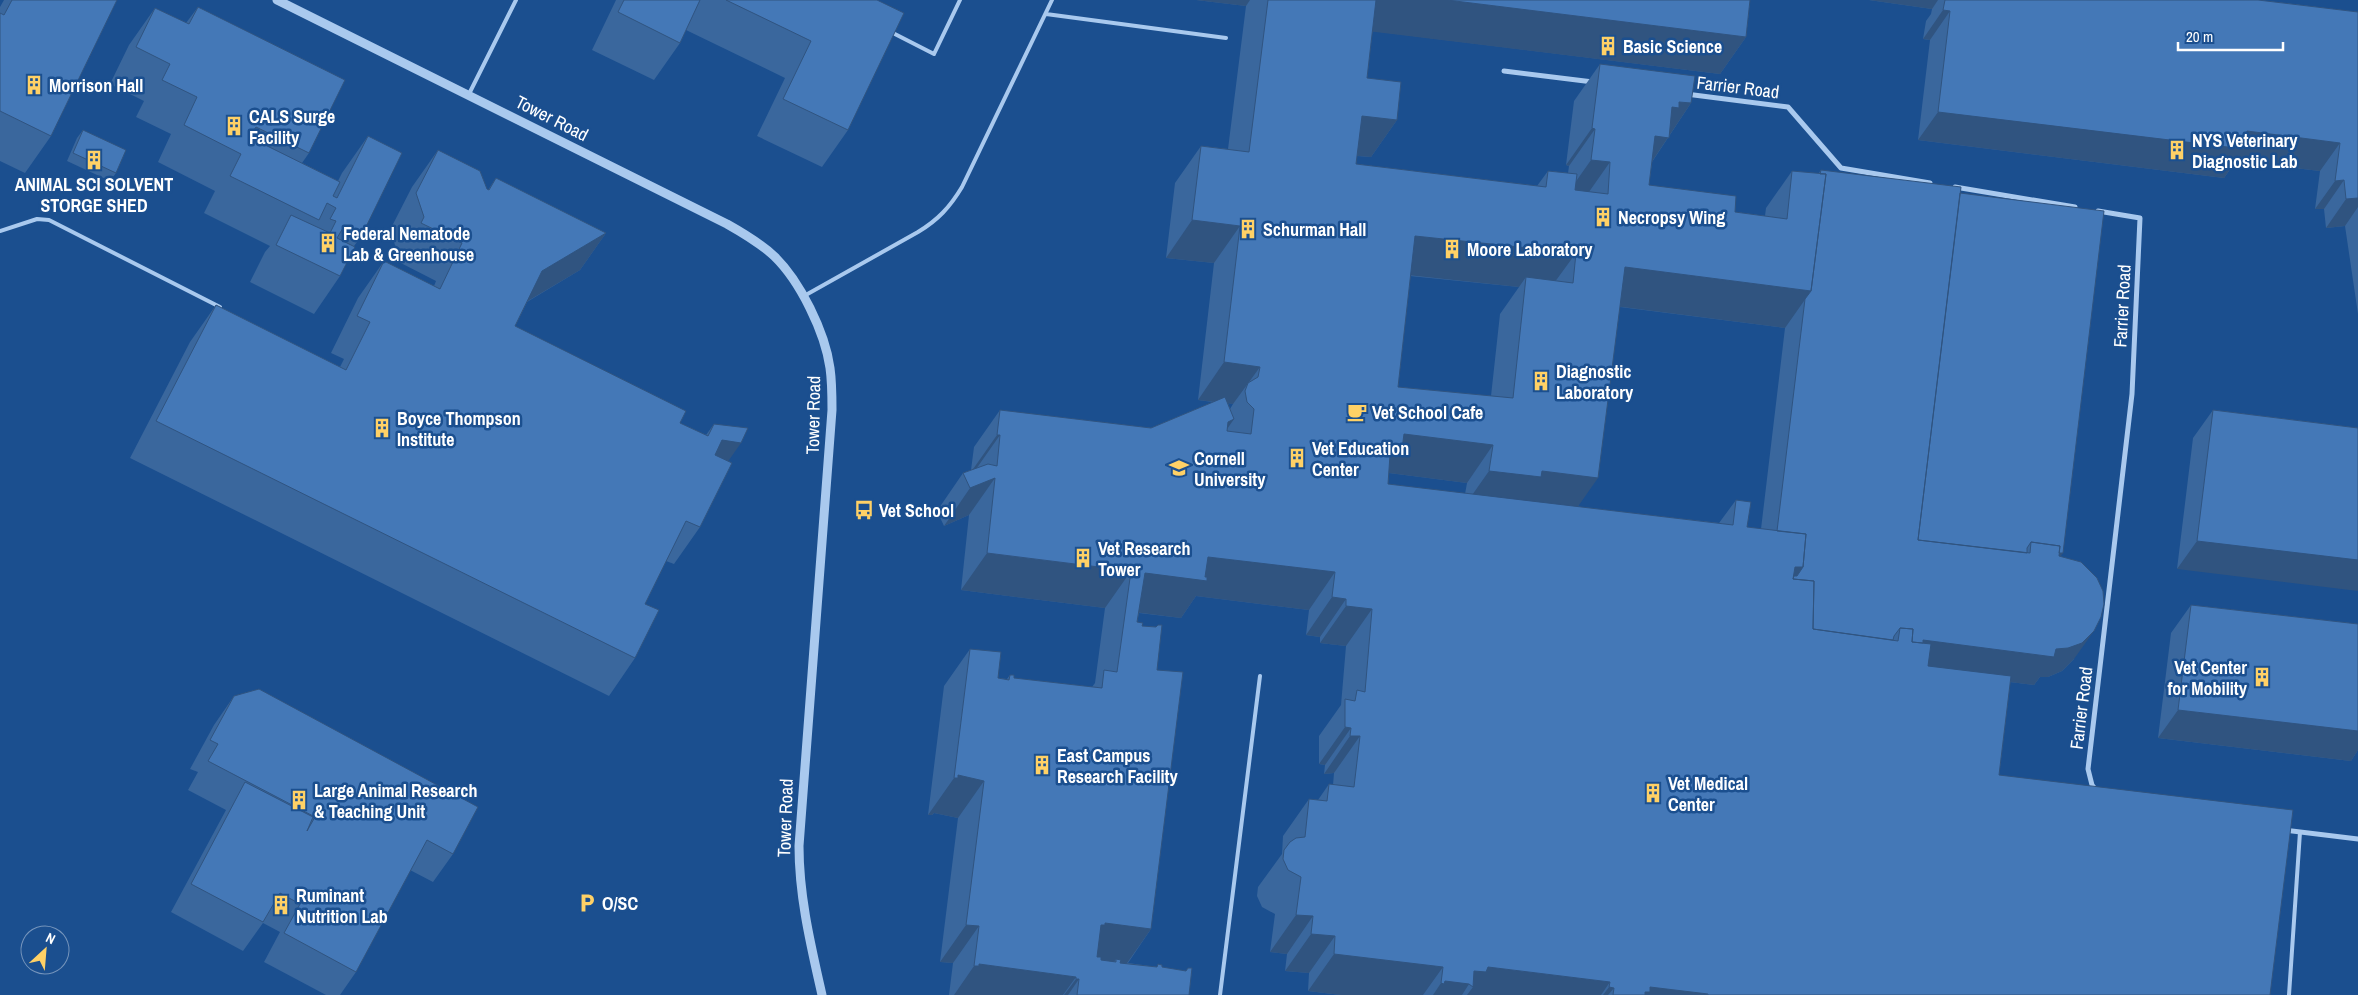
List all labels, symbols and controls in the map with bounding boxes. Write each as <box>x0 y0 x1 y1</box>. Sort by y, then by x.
scale bar <box>2178 20 2283 52</box>
text: 20 m <box>2186 26 2213 47</box>
place label: Basic Science <box>1623 34 1722 59</box>
building icon: Basic Science <box>1597 35 1619 57</box>
street label: Farrier Road <box>1695 70 1781 104</box>
place label: Morrison Hall <box>49 73 143 98</box>
building icon: Morrison Hall <box>23 74 45 96</box>
street label: Tower Road <box>511 89 593 147</box>
place label: CALS Surge Facility <box>249 104 335 150</box>
building icon: CALS Surge Facility <box>223 115 245 137</box>
place label: NYS Veterinary Diagnostic Lab <box>2192 128 2298 174</box>
building icon: NYS Veterinary Diagnostic Lab <box>2166 139 2188 161</box>
building icon: ANIMAL SCI SOLVENT STORGE SHED <box>83 149 105 171</box>
place label: ANIMAL SCI SOLVENT STORGE SHED <box>15 172 173 218</box>
place label: Necropsy Wing <box>1618 205 1725 230</box>
building icon: Necropsy Wing <box>1592 206 1614 228</box>
place label: Schurman Hall <box>1263 217 1366 242</box>
building icon: Schurman Hall <box>1237 218 1259 240</box>
place label: Federal Nematode Lab & Greenhouse <box>343 221 474 267</box>
building icon: Federal Nematode Lab & Greenhouse <box>317 232 339 254</box>
place label: Moore Laboratory <box>1467 237 1593 262</box>
building icon: Moore Laboratory <box>1441 238 1463 260</box>
street label: Farrier Road <box>2107 264 2137 348</box>
place label: Diagnostic Laboratory <box>1556 359 1634 405</box>
building icon: Diagnostic Laboratory <box>1530 370 1552 392</box>
street label: Tower Road <box>800 375 826 455</box>
place label: Vet School Cafe <box>1372 400 1483 425</box>
cafe icon: Vet School Cafe <box>1346 401 1368 423</box>
place label: Boyce Thompson Institute <box>397 406 521 452</box>
building icon: Boyce Thompson Institute <box>371 417 393 439</box>
place label: Vet Education Center <box>1312 436 1409 482</box>
place label: Cornell University <box>1194 446 1266 492</box>
building icon: Vet Education Center <box>1286 447 1308 469</box>
school or university icon: Cornell University <box>1168 457 1190 479</box>
place label: Vet School <box>879 498 954 523</box>
bus stop icon: Vet School <box>853 499 875 521</box>
place label: Vet Research Tower <box>1098 536 1190 582</box>
building icon: Vet Research Tower <box>1072 547 1094 569</box>
place label: Vet Center for Mobility <box>2167 655 2248 701</box>
street label: Farrier Road <box>2064 665 2098 751</box>
building icon: Vet Center for Mobility <box>2251 666 2273 688</box>
place label: East Campus Research Facility <box>1057 743 1178 789</box>
building icon: East Campus Research Facility <box>1031 754 1053 776</box>
place label: Vet Medical Center <box>1668 771 1748 817</box>
place label: Large Animal Research & Teaching Unit <box>314 778 478 824</box>
street label: Tower Road <box>771 778 799 858</box>
building icon: Vet Medical Center <box>1642 782 1664 804</box>
building icon: Large Animal Research & Teaching Unit <box>288 789 310 811</box>
place label: Ruminant Nutrition Lab <box>296 883 388 929</box>
place label: O/SC <box>602 891 638 916</box>
parking icon: O/SC <box>576 892 598 914</box>
building icon: Ruminant Nutrition Lab <box>270 894 292 916</box>
north arrow <box>20 925 70 975</box>
text: N <box>43 928 58 948</box>

